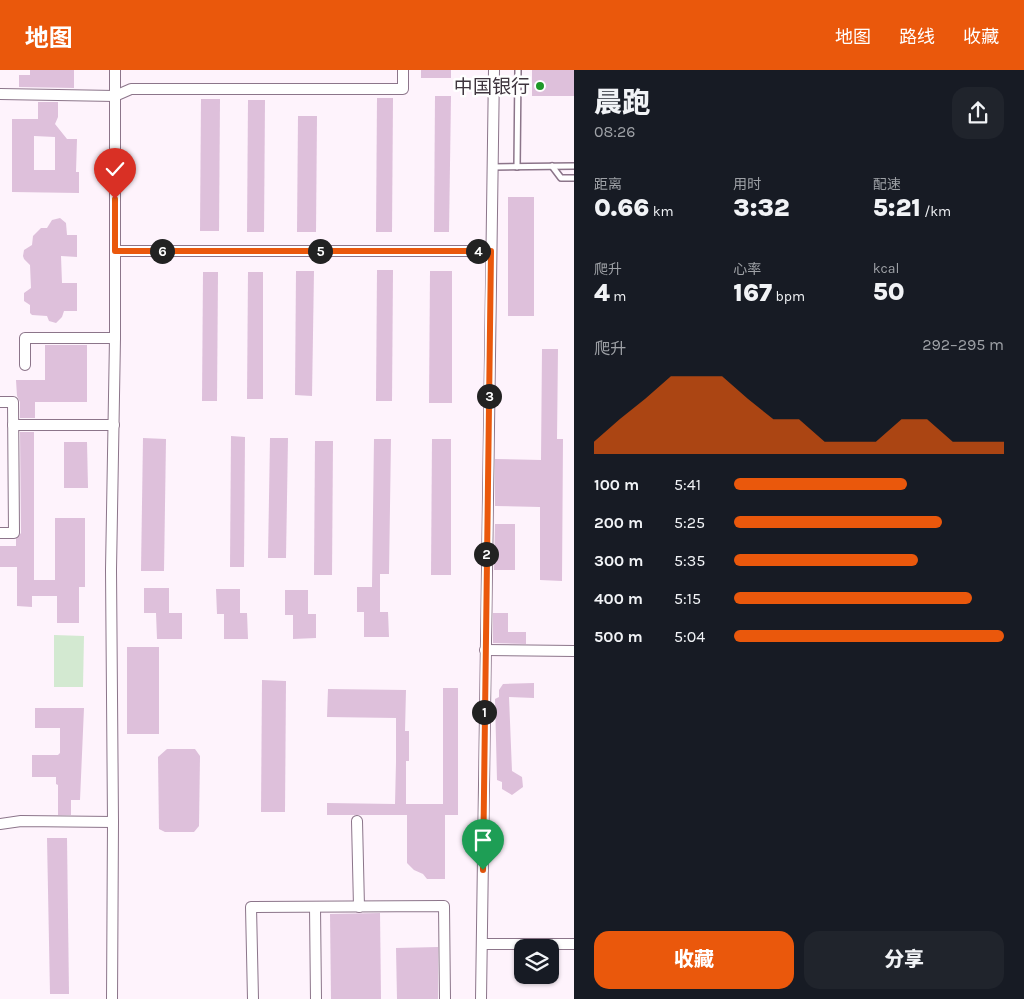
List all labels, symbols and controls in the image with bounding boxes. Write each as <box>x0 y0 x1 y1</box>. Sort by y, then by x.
text: 地图 <box>25 24 73 52</box>
text: 地图 <box>835 26 871 48</box>
text: 路线 <box>899 26 935 48</box>
text: 收藏 <box>963 26 999 48</box>
place label: 中国银行 <box>454 76 530 98</box>
marker: 中国银行 <box>534 80 546 92</box>
text: 晨跑 <box>594 86 650 119</box>
button: share <box>952 87 1004 139</box>
text: 08:26 <box>594 122 635 141</box>
pin <box>94 148 136 199</box>
icon: check <box>101 155 129 183</box>
text: 距离 <box>594 176 622 193</box>
text: 用时 <box>733 176 761 193</box>
text: 配速 <box>873 176 901 193</box>
text: 0.66 <box>594 193 649 222</box>
text: 3:32 <box>733 193 790 222</box>
text: 5:21 <box>873 193 921 222</box>
text: km <box>649 203 674 220</box>
text: /km <box>921 203 951 220</box>
pin: 6 <box>150 238 174 264</box>
pin: 5 <box>308 238 332 264</box>
pin: 4 <box>466 238 490 264</box>
text: 6 <box>158 243 167 260</box>
text: 5 <box>316 243 325 260</box>
text: 4 <box>474 243 483 260</box>
text: kcal <box>873 260 899 277</box>
text: 爬升 <box>594 261 622 278</box>
text: 心率 <box>733 261 761 278</box>
text: 50 <box>873 277 905 306</box>
text: 4 <box>594 278 610 307</box>
text: 167 <box>733 278 772 307</box>
text: m <box>610 288 626 305</box>
text: bpm <box>772 288 805 305</box>
text: 292–295 m <box>922 335 1004 354</box>
text: 爬升 <box>594 339 626 358</box>
pin: 3 <box>476 384 502 408</box>
text: 3 <box>485 388 494 405</box>
text: 100 m <box>594 475 639 494</box>
text: 5:41 <box>674 475 701 494</box>
text: 200 m <box>594 513 643 532</box>
text: 5:25 <box>674 513 705 532</box>
pin: 2 <box>474 542 498 566</box>
text: 2 <box>482 546 491 563</box>
text: 300 m <box>594 551 643 570</box>
text: 5:35 <box>674 551 705 570</box>
text: 400 m <box>594 589 643 608</box>
text: 5:15 <box>674 589 701 608</box>
text: 500 m <box>594 627 643 646</box>
text: 5:04 <box>674 627 705 646</box>
pin: 1 <box>472 700 496 724</box>
text: 1 <box>482 704 487 721</box>
pin <box>462 819 504 870</box>
icon: arrive <box>469 826 497 854</box>
button: 收藏 <box>594 931 794 989</box>
button: 分享 <box>804 931 1004 989</box>
map controls <box>514 939 559 984</box>
button: layers <box>514 939 559 984</box>

